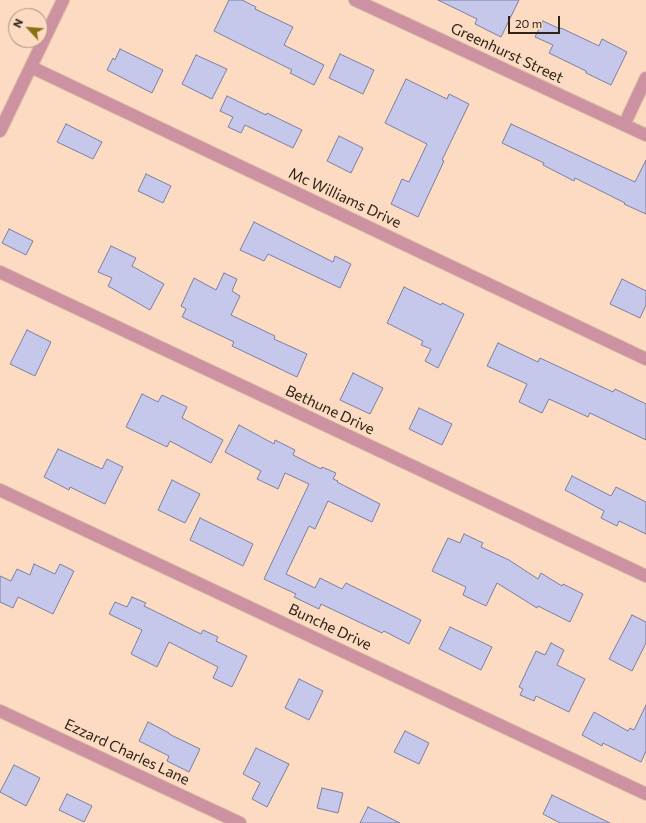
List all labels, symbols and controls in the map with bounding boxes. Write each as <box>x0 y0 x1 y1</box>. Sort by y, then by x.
north arrow <box>8 8 48 48</box>
scale bar <box>510 8 562 34</box>
text: N <box>10 16 25 30</box>
text: 20 m <box>515 16 542 30</box>
street label: Greenhurst Street <box>448 19 566 87</box>
street label: Mc Williams Drive <box>286 164 404 232</box>
street label: Bethune Drive <box>283 382 377 438</box>
street label: Bunche Drive <box>286 600 374 654</box>
street label: Ezzard Charles Lane <box>62 715 192 789</box>

